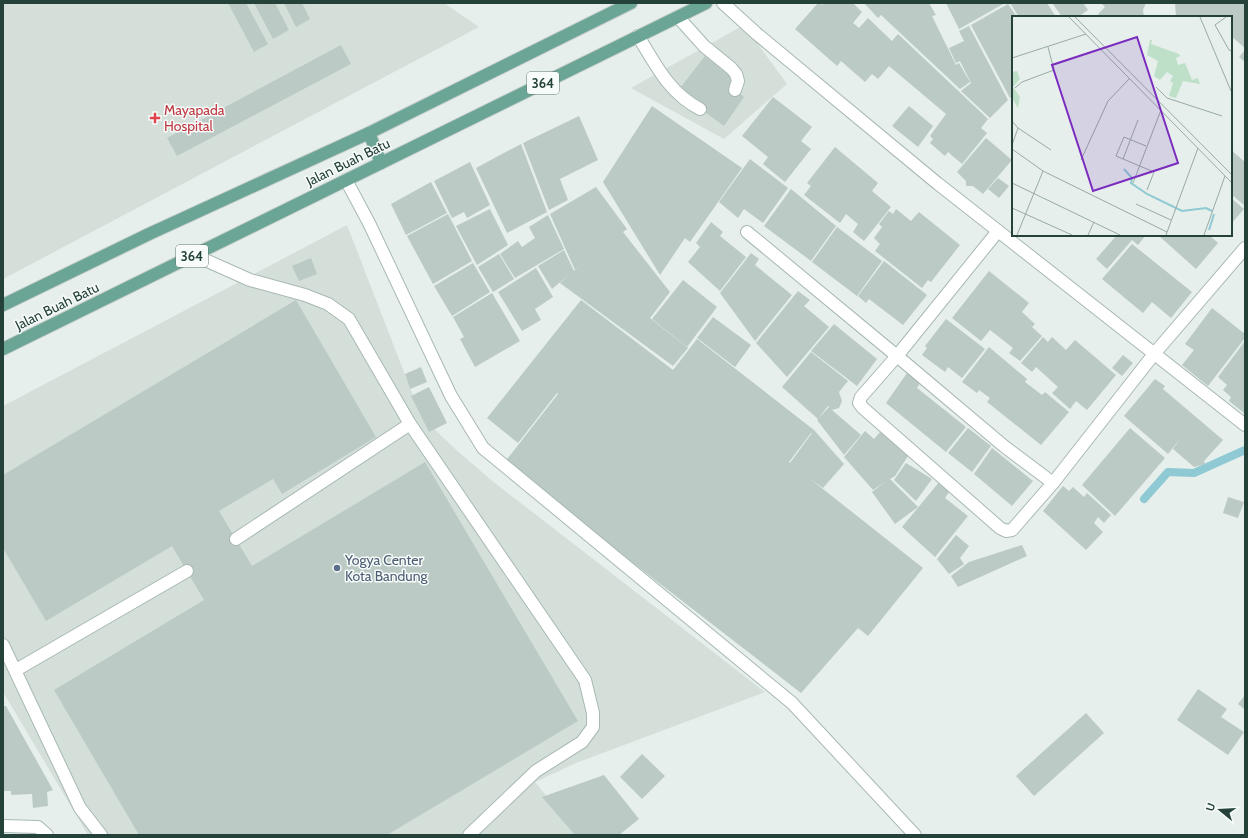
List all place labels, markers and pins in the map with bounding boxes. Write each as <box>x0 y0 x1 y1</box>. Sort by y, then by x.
place label: Mayapada Hospital <box>164 101 225 135</box>
marker: Mayapada Hospital <box>149 112 161 124</box>
place label: Yogya Center Kota Bandung <box>344 551 428 585</box>
marker: Yogya Center Kota Bandung <box>332 563 342 573</box>

